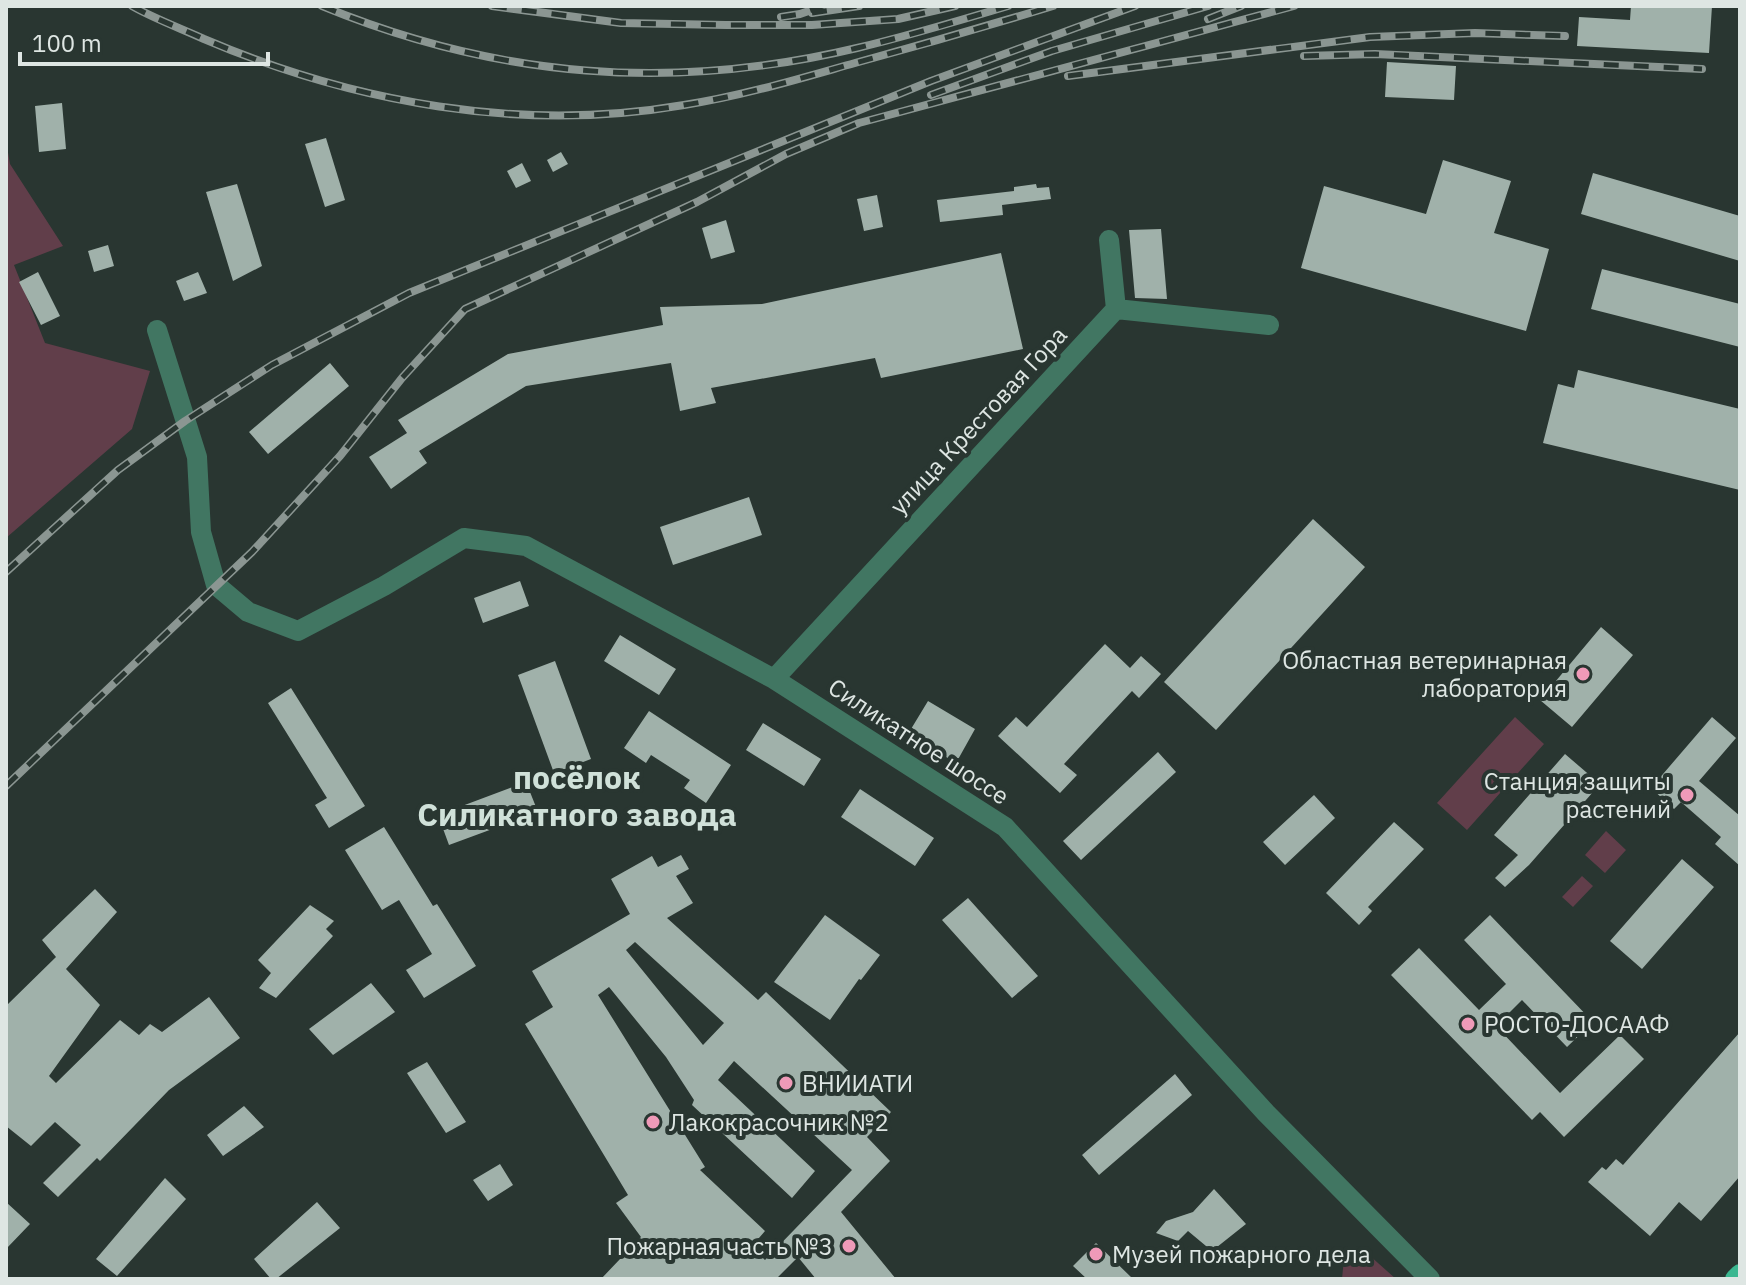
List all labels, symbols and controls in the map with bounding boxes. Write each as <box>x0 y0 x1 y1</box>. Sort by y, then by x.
scale bar <box>20 16 268 66</box>
text: 100 m <box>32 27 102 59</box>
street label: улица Крестовая Гора <box>882 319 1074 521</box>
place label: Областная ветеринарная лаборатория <box>1282 644 1567 704</box>
marker: Областная ветеринарная лаборатория <box>1574 665 1592 683</box>
street label: Силикатное шоссе <box>822 671 1016 811</box>
district label: посёлок Силикатного завода <box>417 756 737 835</box>
place label: Станция защиты растений <box>1484 765 1671 825</box>
marker: Станция защиты растений <box>1678 786 1696 804</box>
place label: РОСТО-ДОСААФ <box>1484 1008 1670 1040</box>
marker: РОСТО-ДОСААФ <box>1459 1015 1477 1033</box>
place label: ВНИИАТИ <box>802 1067 913 1099</box>
marker: ВНИИАТИ <box>777 1074 795 1092</box>
place label: Лакокрасочник №2 <box>669 1106 889 1138</box>
marker: Лакокрасочник №2 <box>644 1113 662 1131</box>
place label: Пожарная часть №3 <box>606 1230 833 1262</box>
marker: Пожарная часть №3 <box>840 1237 858 1255</box>
place label: Музей пожарного дела <box>1112 1238 1371 1270</box>
marker: Музей пожарного дела <box>1087 1245 1105 1263</box>

